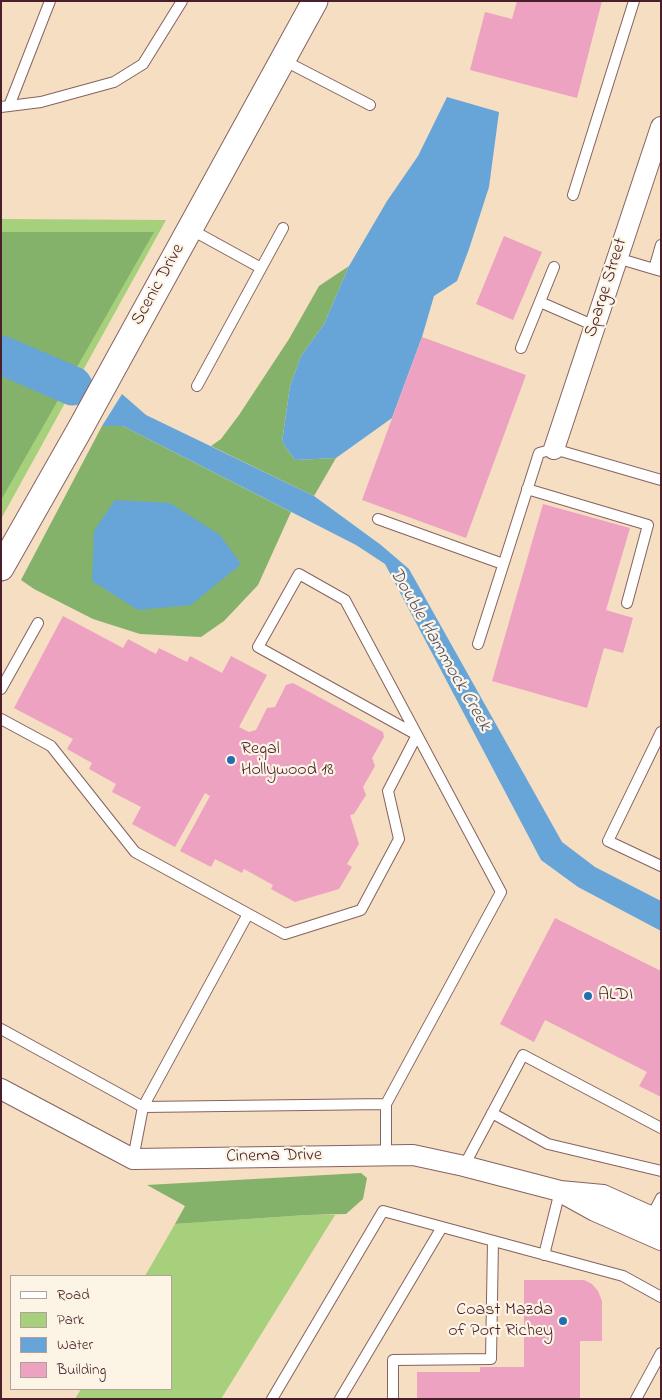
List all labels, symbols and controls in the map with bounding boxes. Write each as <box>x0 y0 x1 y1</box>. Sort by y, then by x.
street label: Sparge Street <box>581 236 633 340</box>
street label: Scenic Drive <box>128 240 190 330</box>
water label: Double Hammock Creek <box>383 564 495 736</box>
place label: Regal Hollywood 18 <box>241 739 334 782</box>
marker: Regal Hollywood 18 <box>225 754 237 766</box>
place label: ALDI <box>598 985 633 1007</box>
marker: ALDI <box>582 990 594 1002</box>
street label: Cinema Drive <box>226 1145 322 1169</box>
legend <box>10 1275 172 1390</box>
text: Road <box>57 1284 90 1306</box>
place label: Coast Mazda of Port Richey <box>448 1300 553 1342</box>
text: Park <box>57 1309 84 1331</box>
marker: Coast Mazda of Port Richey <box>557 1315 569 1327</box>
text: Water <box>57 1334 93 1356</box>
text: Building <box>57 1359 106 1381</box>

